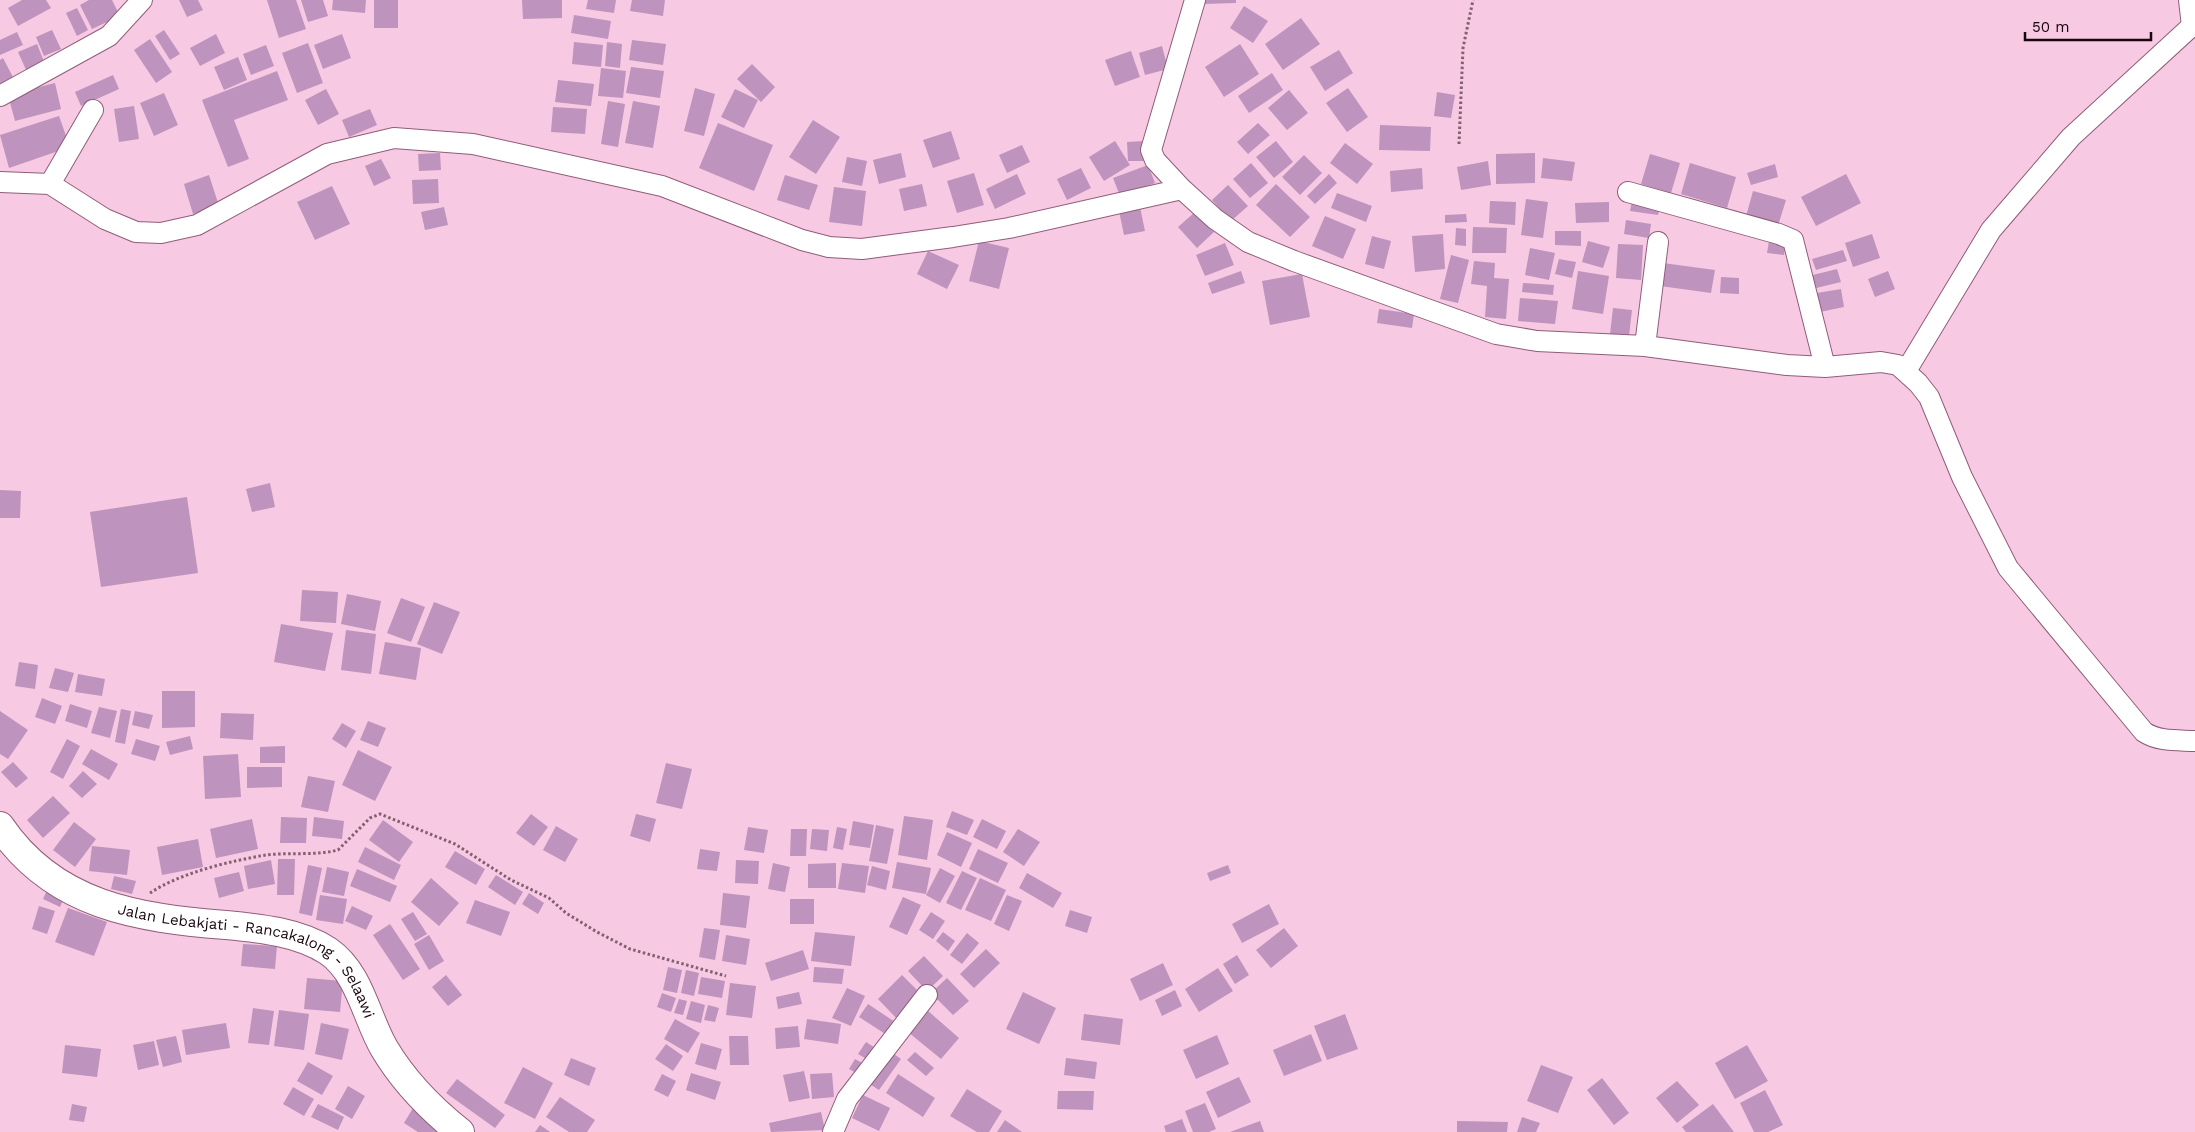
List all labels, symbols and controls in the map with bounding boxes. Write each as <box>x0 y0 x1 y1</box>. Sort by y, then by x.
scale bar <box>2025 10 2151 42</box>
text: 50 m <box>2032 18 2069 36</box>
street label: Jalan Lebakjati - Rancakalong - Selaawi <box>116 900 378 1021</box>

